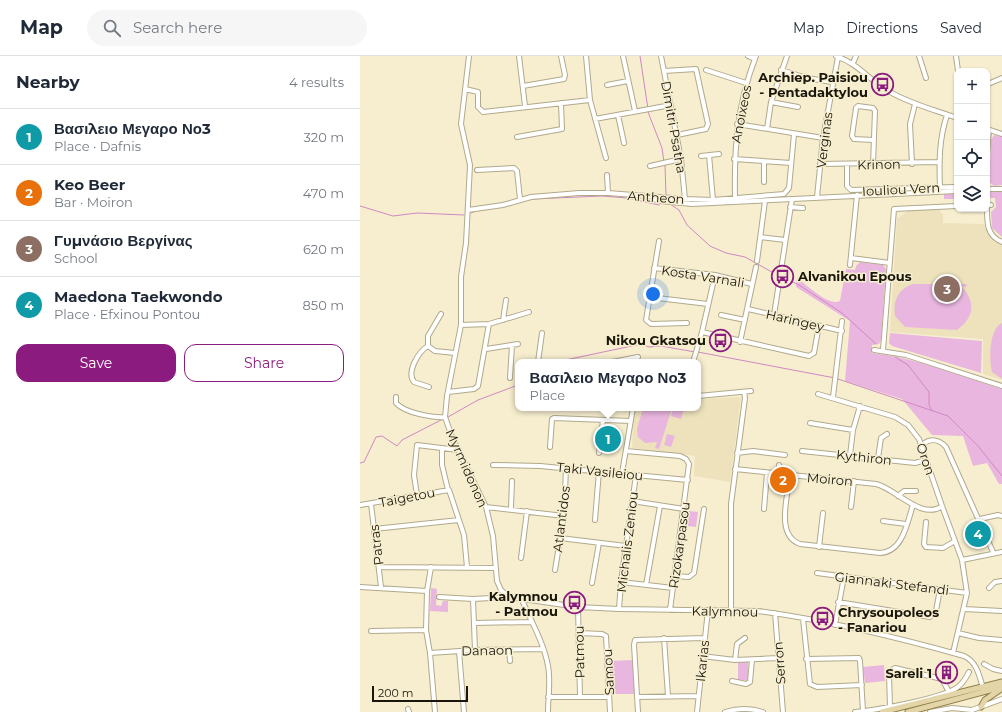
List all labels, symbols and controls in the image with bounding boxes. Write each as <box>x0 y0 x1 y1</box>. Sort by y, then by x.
search box <box>87 10 367 46</box>
text: Map <box>20 16 63 39</box>
icon: search <box>101 17 123 39</box>
text: Search here <box>133 18 222 37</box>
text: Map <box>793 19 824 37</box>
text: Directions <box>846 19 918 37</box>
text: Saved <box>940 19 982 37</box>
map controls <box>954 68 990 212</box>
button: + <box>954 68 990 104</box>
place label: Archiep. Paisiou - Pentadaktylou <box>757 69 868 100</box>
bus stop icon: Archiep. Paisiou - Pentadaktylou <box>870 71 896 97</box>
text: Nearby <box>16 72 80 92</box>
text: 4 results <box>289 74 344 90</box>
street label: Dimitri Psatha <box>658 79 690 175</box>
street label: Anoixeos <box>728 84 754 144</box>
button: − <box>954 104 990 140</box>
street label: Verginas <box>813 111 835 169</box>
text: Βασιλειο Μεγαρο Νο3 <box>54 119 211 138</box>
text: 1 <box>26 129 32 145</box>
text: 320 m <box>304 129 344 145</box>
text: Place · Dafnis <box>54 138 141 154</box>
button: locate <box>954 140 990 176</box>
street label: Krinon <box>857 156 901 172</box>
text: Keo Beer <box>54 175 125 194</box>
button: layers <box>954 176 990 212</box>
street label: Iouliou Vern <box>862 179 940 199</box>
text: 2 <box>25 185 33 201</box>
text: 470 m <box>303 185 344 201</box>
street label: Antheon <box>627 187 685 207</box>
text: Bar · Moiron <box>54 194 133 210</box>
text: Γυμνάσιο Βεργίνας <box>54 231 193 250</box>
text: 3 <box>25 241 33 257</box>
text: 620 m <box>303 241 344 257</box>
text: School <box>54 250 98 266</box>
street label: Kosta Varnali <box>660 262 746 290</box>
bus stop icon: Alvanikou Epous <box>769 263 795 289</box>
place label: Alvanikou Epous <box>797 268 912 284</box>
pin: 3 <box>934 274 960 304</box>
your location <box>643 284 663 304</box>
text: Maedona Taekwondo <box>54 287 222 306</box>
text: 4 <box>25 297 33 313</box>
text: 850 m <box>303 297 344 313</box>
text: Place · Efxinou Pontou <box>54 306 200 322</box>
street label: Haringey <box>764 306 827 335</box>
bus stop icon: Nikou Gkatsou <box>708 327 734 353</box>
place label: Nikou Gkatsou <box>606 332 706 348</box>
button: Save <box>16 344 176 382</box>
button: Share <box>184 344 344 382</box>
popup <box>515 359 701 411</box>
text: Βασιλειο Μεγαρο Νο3 <box>530 368 686 387</box>
text: Place <box>530 387 565 403</box>
pin: 1 <box>595 424 621 454</box>
street label: Myrmidonon <box>442 426 492 510</box>
street label: Oron <box>913 441 939 477</box>
street label: Kythiron <box>835 446 893 468</box>
street label: Taki Vasileiou <box>556 458 644 484</box>
pin: 2 <box>770 465 796 495</box>
street label: Moiron <box>806 469 854 489</box>
street label: Taigetou <box>378 484 436 510</box>
street label: Atlantidos <box>549 485 573 553</box>
street label: Michalis Zeniou <box>613 491 641 593</box>
street label: Rizokarpasou <box>665 500 693 590</box>
pin: 4 <box>965 519 991 549</box>
street label: Patras <box>366 524 386 566</box>
street label: Giannaki Stefandi <box>834 568 950 598</box>
place label: Kalymnou - Patmou <box>489 588 558 619</box>
bus stop icon: Kalymnou - Patmou <box>561 590 587 616</box>
street label: Kalymnou <box>692 602 758 620</box>
place label: Chrysoupoleos - Fanariou <box>838 604 939 635</box>
bus stop icon: Chrysoupoleos - Fanariou <box>809 606 835 632</box>
street label: Patmou <box>571 625 587 679</box>
street label: Ikarias <box>692 639 712 683</box>
street label: Serron <box>770 641 788 685</box>
street label: Danaon <box>461 642 513 658</box>
street label: Samou <box>599 648 617 696</box>
building icon: Sareli 1 <box>934 660 960 686</box>
place label: Sareli 1 <box>885 665 932 681</box>
scale bar <box>372 684 468 703</box>
text: 200 m <box>378 686 413 700</box>

